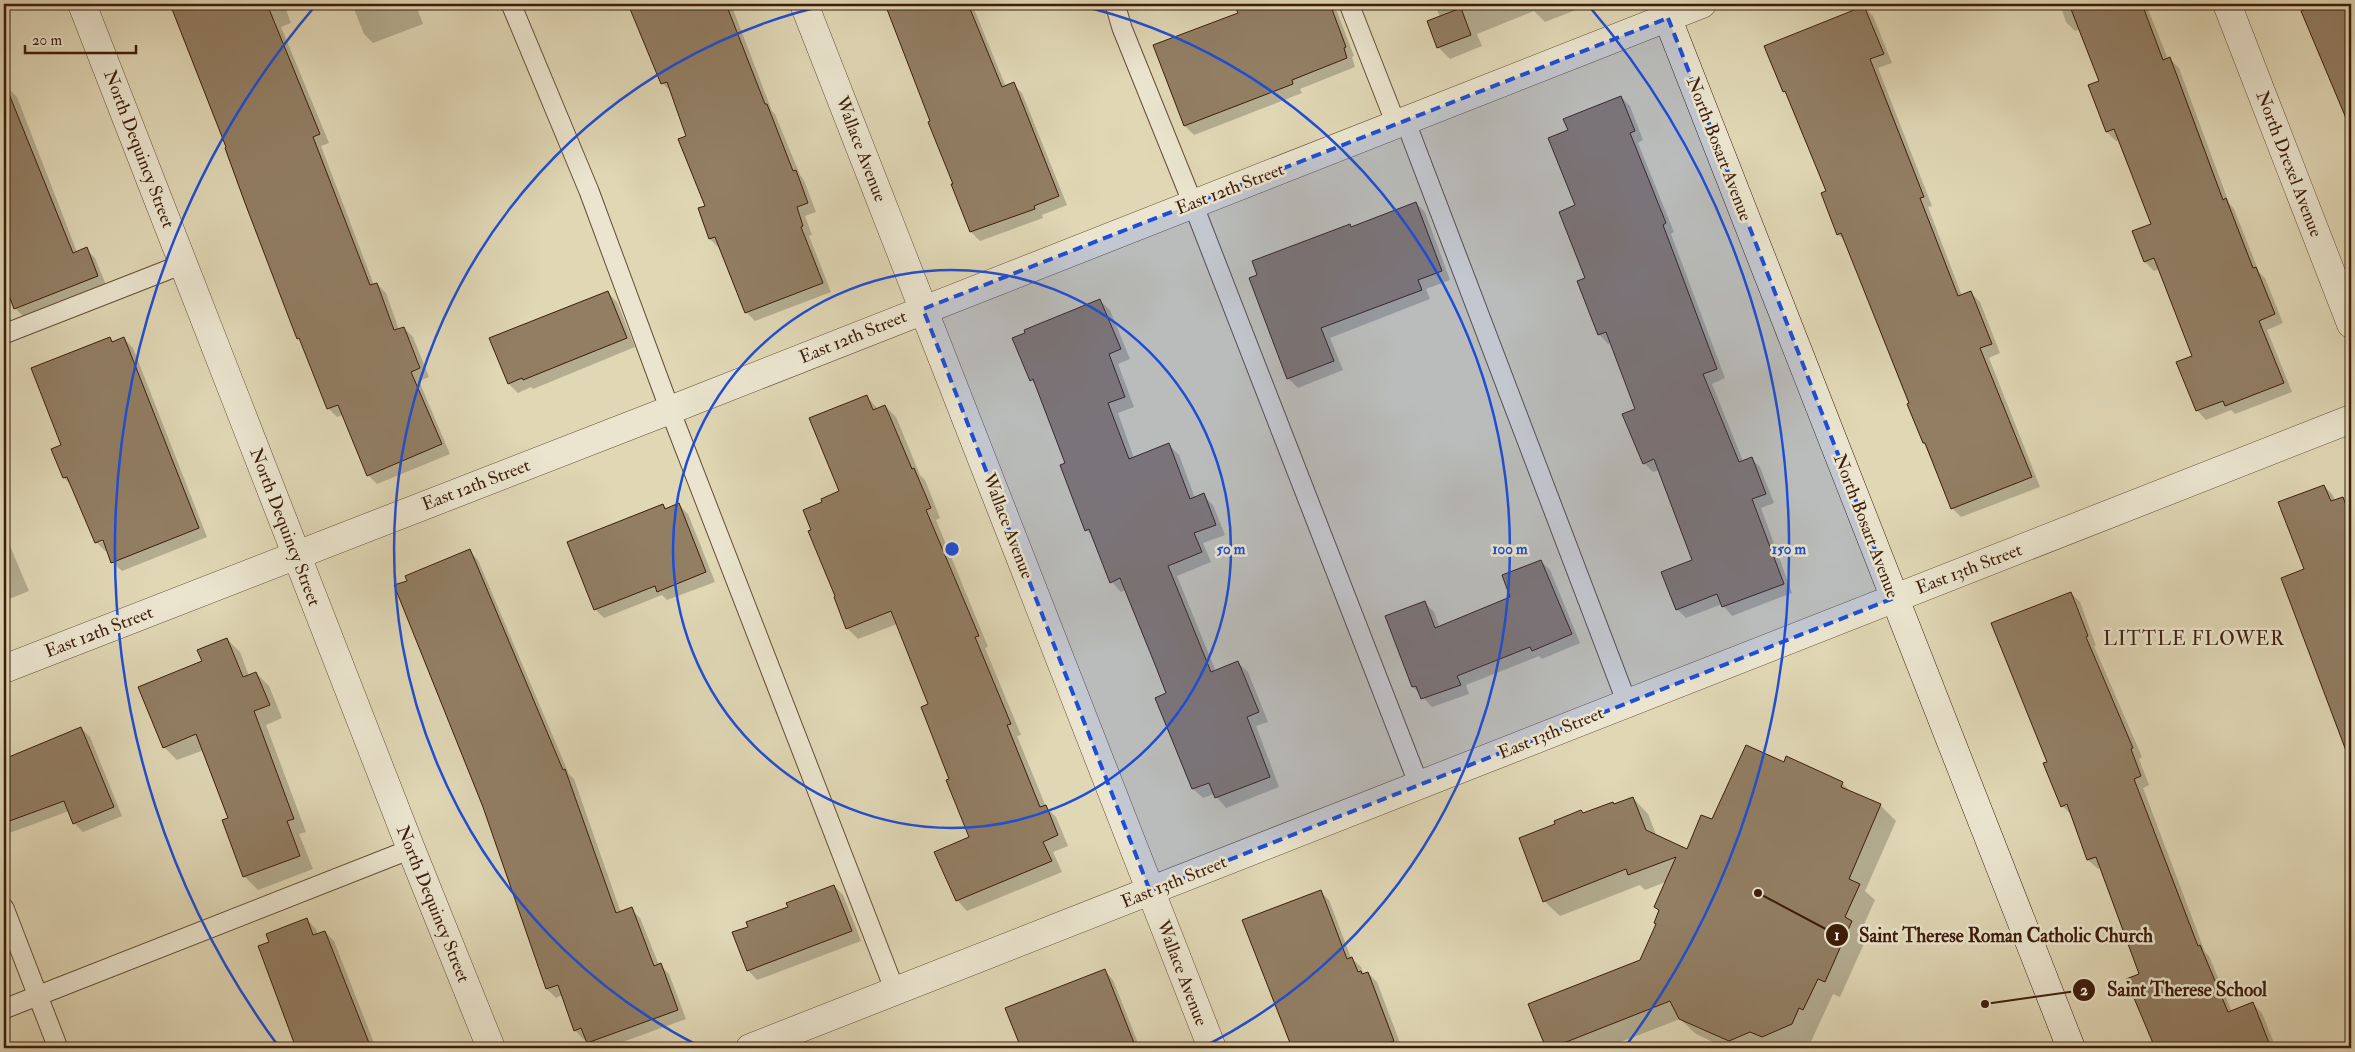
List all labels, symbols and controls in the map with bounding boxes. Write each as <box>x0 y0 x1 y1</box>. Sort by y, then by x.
scale bar <box>25 22 136 54</box>
text: 20 m <box>32 31 62 50</box>
street label: North Dequincy Street <box>98 67 180 231</box>
street label: North Bosart Avenue <box>1681 74 1757 225</box>
street label: North Drexel Avenue <box>2251 88 2328 241</box>
street label: Wallace Avenue <box>830 92 892 206</box>
street label: East 12th Street <box>1173 158 1288 220</box>
street label: East 12th Street <box>796 305 910 369</box>
street label: North Dequincy Street <box>244 445 326 609</box>
street label: North Bosart Avenue <box>1828 451 1904 602</box>
street label: East 12th Street <box>419 454 534 516</box>
street label: Wallace Avenue <box>977 469 1039 583</box>
street label: East 13th Street <box>1913 538 2026 600</box>
centre of rings <box>943 540 961 558</box>
text: 50 m <box>1217 540 1246 559</box>
text: 100 m <box>1492 540 1528 559</box>
text: 150 m <box>1772 540 1806 559</box>
street label: East 12th Street <box>42 601 157 663</box>
district label: LITTLE FLOWER <box>2103 627 2285 651</box>
street label: East 13th Street <box>1495 701 1607 765</box>
street label: North Dequincy Street <box>391 822 475 986</box>
street label: East 13th Street <box>1118 850 1230 914</box>
street label: Wallace Avenue <box>1151 916 1213 1030</box>
callout: Saint Therese Roman Catholic Church <box>1824 918 2164 952</box>
text: Saint Therese Roman Catholic Church <box>1859 924 2153 948</box>
text: 1 <box>1834 926 1840 945</box>
callout: Saint Therese School <box>2072 973 2277 1007</box>
text: Saint Therese School <box>2107 978 2267 1002</box>
text: 2 <box>2080 981 2088 1000</box>

